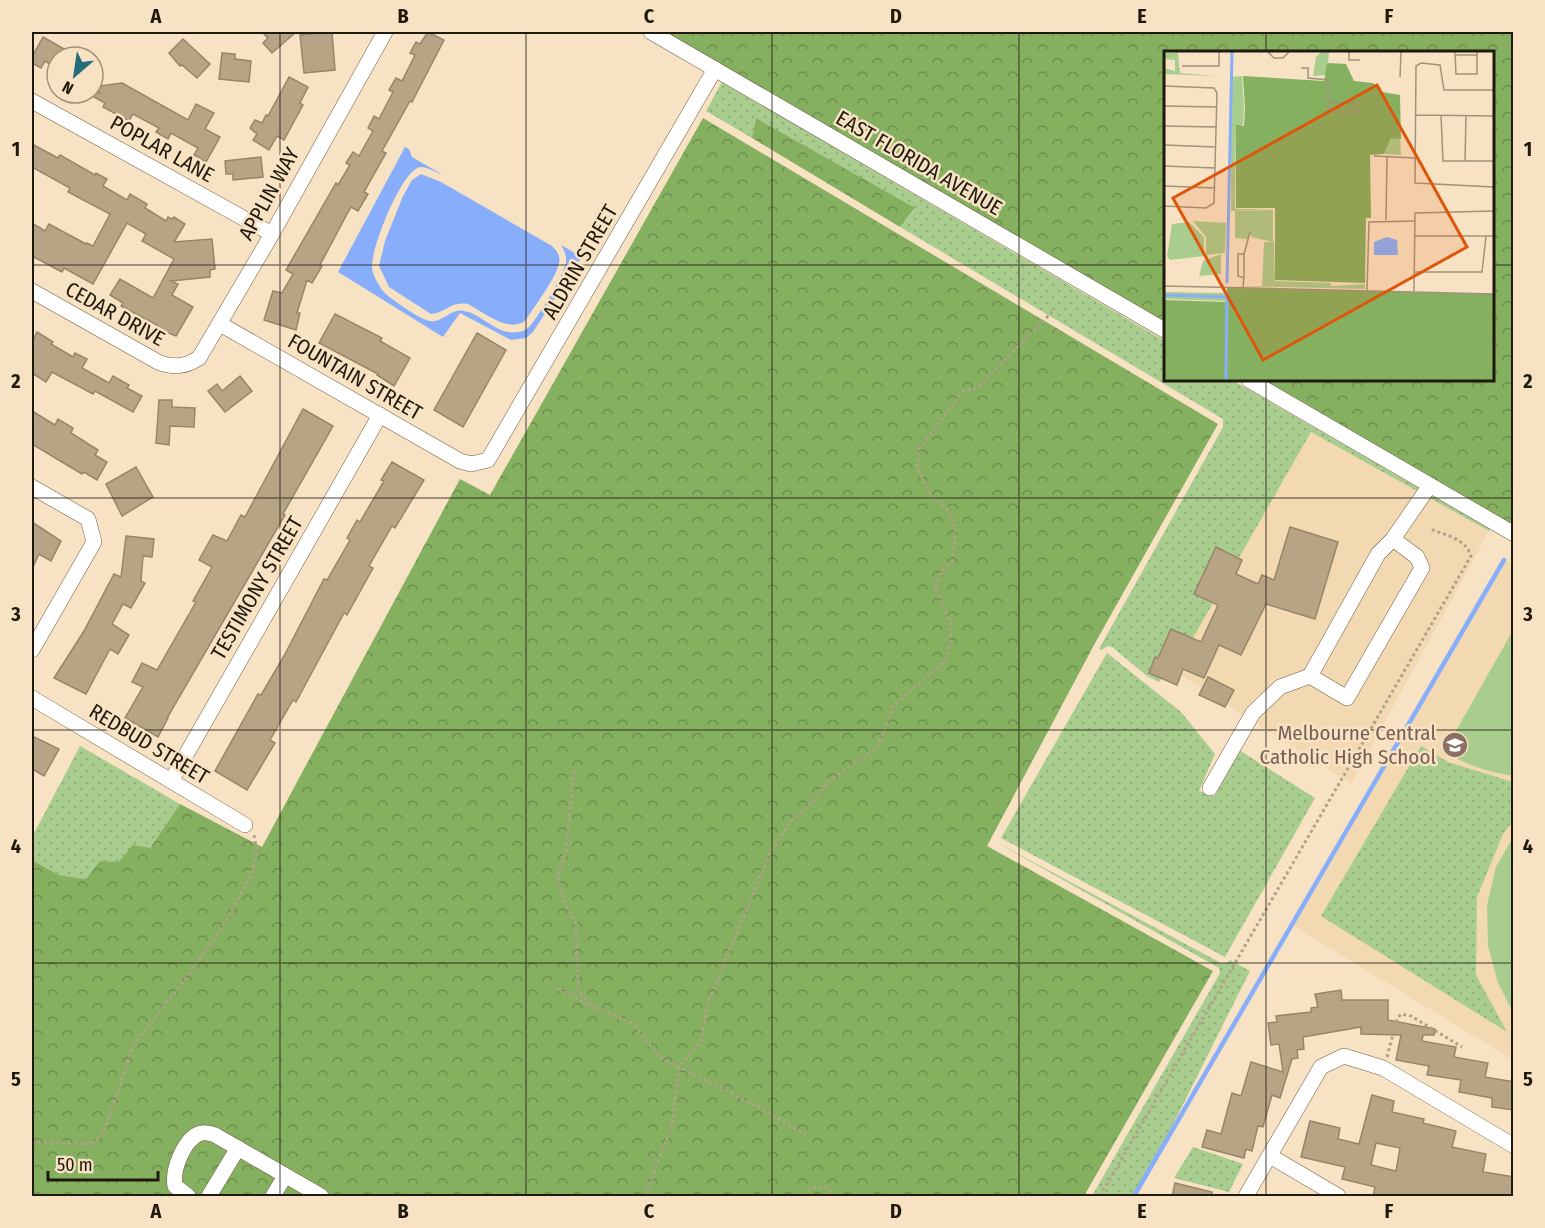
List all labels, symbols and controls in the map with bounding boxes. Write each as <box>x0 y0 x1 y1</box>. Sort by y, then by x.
text: A <box>150 4 163 28</box>
text: B <box>397 4 409 28</box>
text: C <box>644 4 655 28</box>
text: D <box>890 4 902 28</box>
text: E <box>1137 4 1147 28</box>
text: F <box>1385 4 1394 28</box>
north arrow <box>45 45 105 105</box>
inset map <box>1164 51 1494 381</box>
text: N <box>59 77 77 98</box>
street label: EAST FLORIDA AVENUE <box>831 105 1007 221</box>
street label: POPLAR LANE <box>105 110 219 188</box>
text: 1 <box>12 137 20 161</box>
text: 1 <box>1524 137 1532 161</box>
street label: APPLIN WAY <box>233 143 305 245</box>
street label: ALDRIN STREET <box>537 200 623 324</box>
street label: CEDAR DRIVE <box>61 276 169 352</box>
street label: FOUNTAIN STREET <box>283 328 427 426</box>
text: 2 <box>10 369 21 393</box>
text: 2 <box>1522 369 1533 393</box>
street label: TESTIMONY STREET <box>205 511 309 664</box>
text: 3 <box>10 602 21 626</box>
text: 3 <box>1522 602 1533 626</box>
street label: REDBUD STREET <box>84 698 214 790</box>
place label: Melbourne Central Catholic High School <box>1260 720 1436 770</box>
school or university icon: Melbourne Central Catholic High School <box>1440 730 1470 760</box>
text: 4 <box>11 834 21 858</box>
text: 4 <box>1523 834 1533 858</box>
text: 5 <box>11 1067 21 1091</box>
text: 5 <box>1523 1067 1533 1091</box>
scale bar <box>48 1144 158 1182</box>
text: 50 m <box>57 1154 93 1176</box>
text: A <box>150 1199 163 1223</box>
text: B <box>397 1199 409 1223</box>
text: C <box>644 1199 655 1223</box>
text: D <box>890 1199 902 1223</box>
text: E <box>1137 1199 1147 1223</box>
text: F <box>1385 1199 1394 1223</box>

